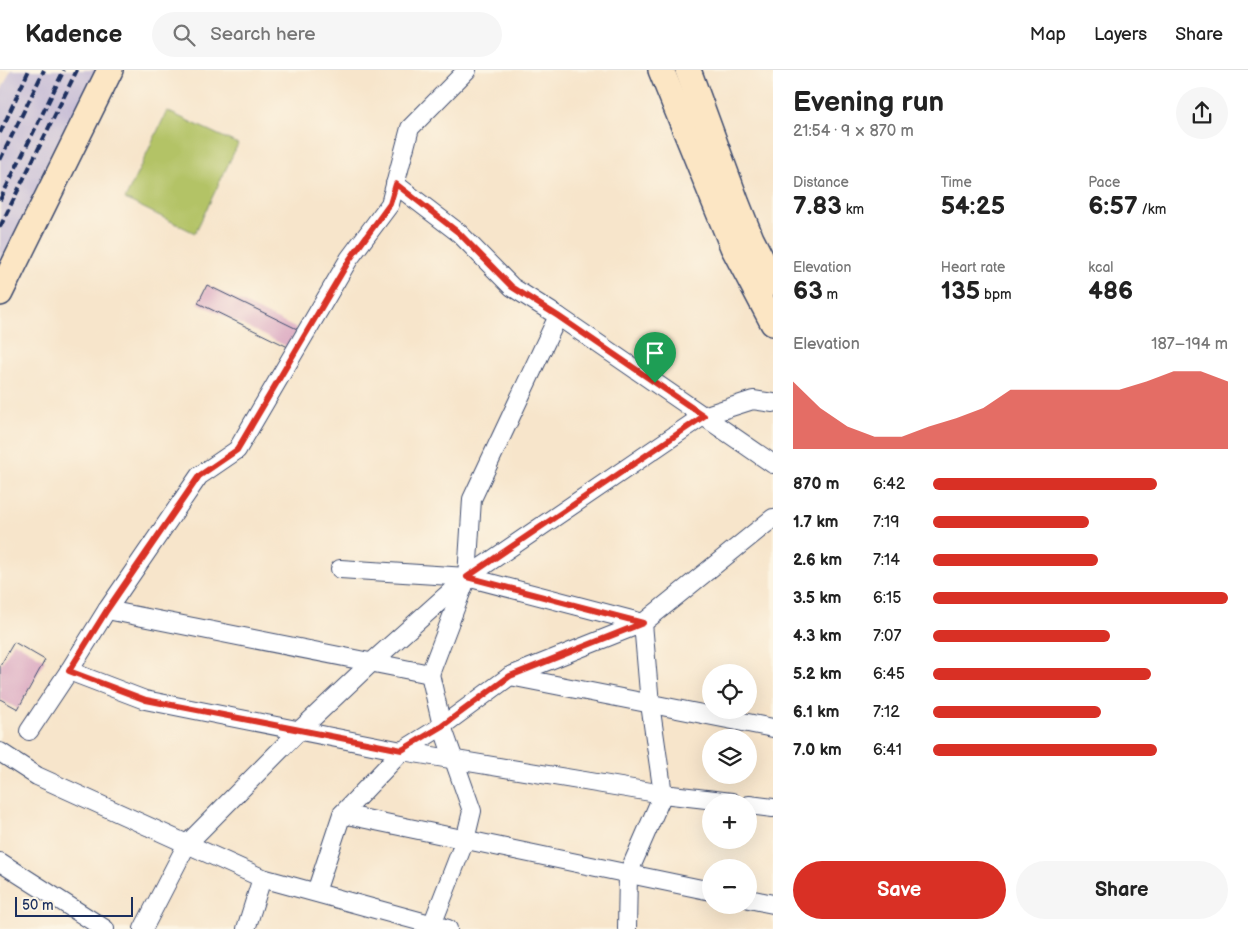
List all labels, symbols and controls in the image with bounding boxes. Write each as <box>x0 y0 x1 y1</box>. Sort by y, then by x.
search box <box>152 12 502 57</box>
text: Kadence <box>25 20 122 49</box>
icon: search <box>170 21 198 49</box>
text: Search here <box>210 23 316 46</box>
text: Map <box>1030 24 1066 45</box>
text: Layers <box>1094 24 1147 45</box>
text: Share <box>1175 24 1223 45</box>
text: Evening run <box>793 86 944 119</box>
button: share <box>1176 87 1228 139</box>
text: 21:54 · 9 × 870 m <box>793 122 914 141</box>
text: Distance <box>793 174 849 191</box>
text: Time <box>941 174 972 191</box>
text: Pace <box>1088 174 1120 191</box>
text: 7.83 <box>793 191 842 222</box>
text: 54:25 <box>941 191 1005 222</box>
text: 6:57 <box>1088 191 1138 222</box>
text: km <box>842 201 864 218</box>
text: /km <box>1138 201 1166 218</box>
text: Elevation <box>793 259 851 276</box>
text: Heart rate <box>941 259 1005 276</box>
text: kcal <box>1088 259 1113 276</box>
text: 63 <box>793 276 823 307</box>
text: 135 <box>941 276 980 307</box>
text: 486 <box>1088 276 1133 307</box>
text: m <box>823 286 838 303</box>
text: bpm <box>980 286 1012 303</box>
pin <box>634 332 676 383</box>
text: Elevation <box>793 335 860 354</box>
text: 187–194 m <box>1151 335 1228 354</box>
icon: arrive <box>641 339 669 367</box>
text: 870 m <box>793 475 839 494</box>
text: 6:42 <box>873 475 905 494</box>
text: 1.7 km <box>793 513 838 532</box>
text: 7:19 <box>873 513 900 532</box>
text: 2.6 km <box>793 551 842 570</box>
text: 7:14 <box>873 551 900 570</box>
text: 3.5 km <box>793 589 841 608</box>
text: 6:15 <box>873 589 901 608</box>
text: 4.3 km <box>793 627 842 646</box>
text: 7:07 <box>873 627 901 646</box>
map controls <box>702 664 757 914</box>
button: locate <box>702 664 757 719</box>
text: 5.2 km <box>793 665 842 684</box>
text: 6:45 <box>873 665 905 684</box>
text: 6.1 km <box>793 703 839 722</box>
text: 7:12 <box>873 703 900 722</box>
button: layers <box>702 729 757 784</box>
text: 7.0 km <box>793 741 842 760</box>
text: 6:41 <box>873 741 902 760</box>
button: + <box>702 794 757 849</box>
button: − <box>702 859 757 914</box>
button: Save <box>793 861 1006 919</box>
button: Share <box>1016 861 1228 919</box>
scale bar <box>15 894 132 917</box>
text: 50 m <box>22 897 54 914</box>

